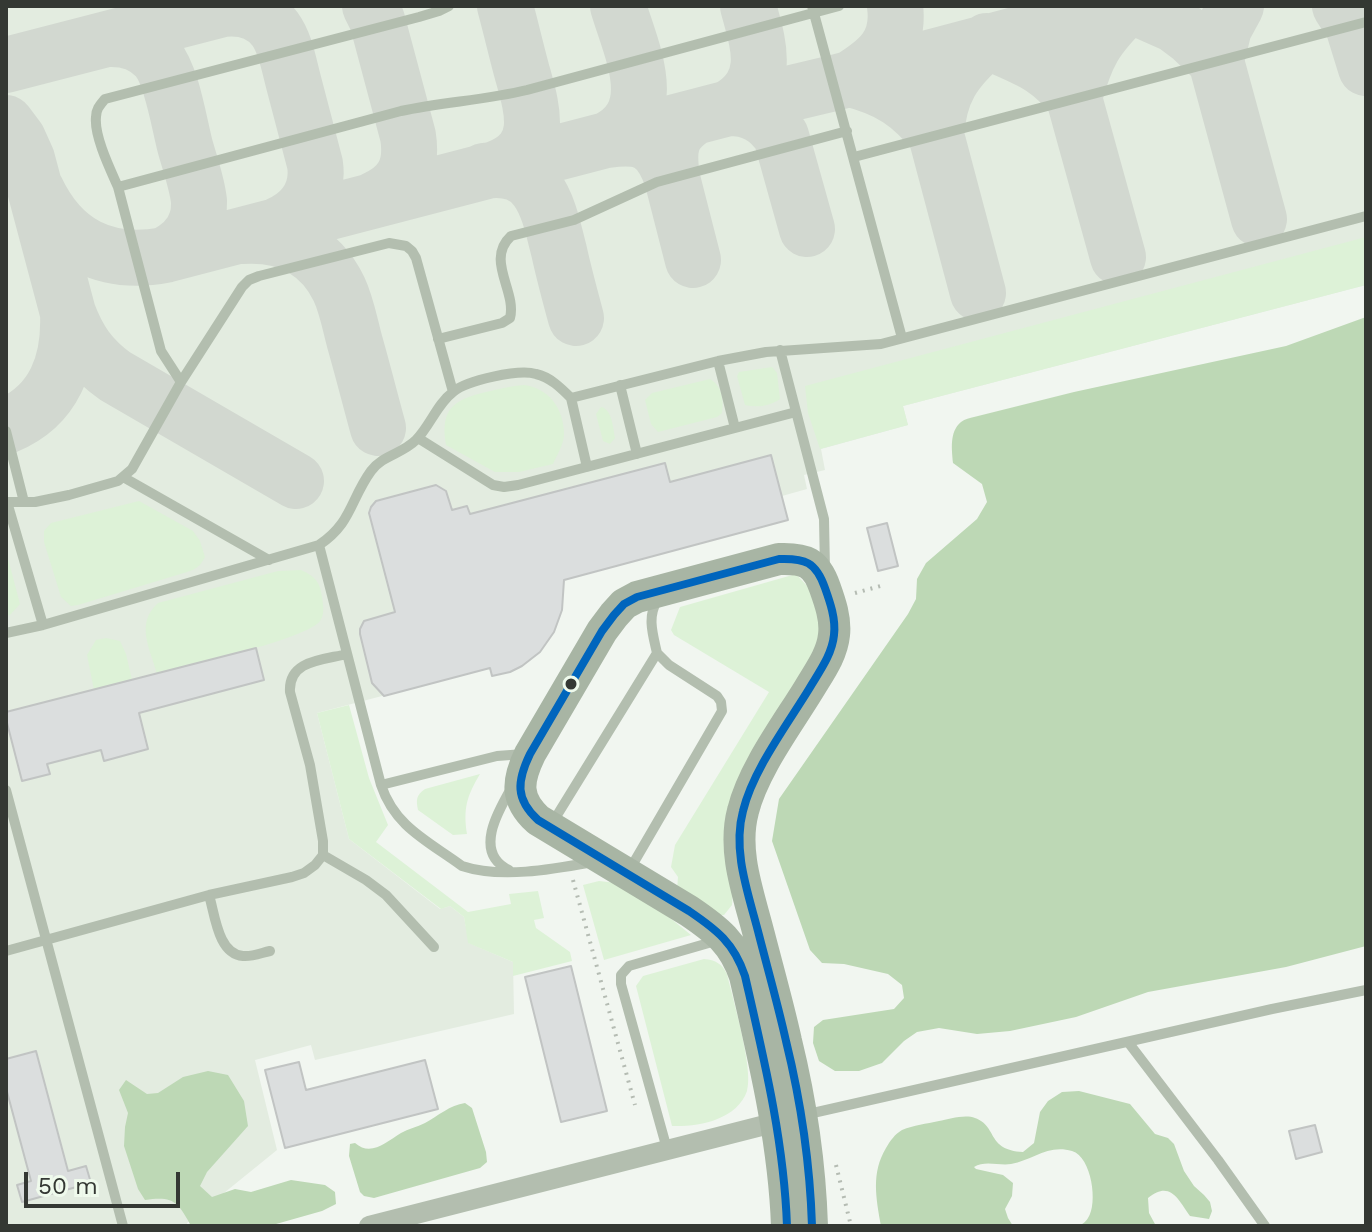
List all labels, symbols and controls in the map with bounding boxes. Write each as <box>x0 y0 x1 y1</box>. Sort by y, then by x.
unlabelled marker <box>563 676 579 692</box>
scale bar <box>28 1156 184 1206</box>
text: 50 m <box>38 1172 98 1200</box>

